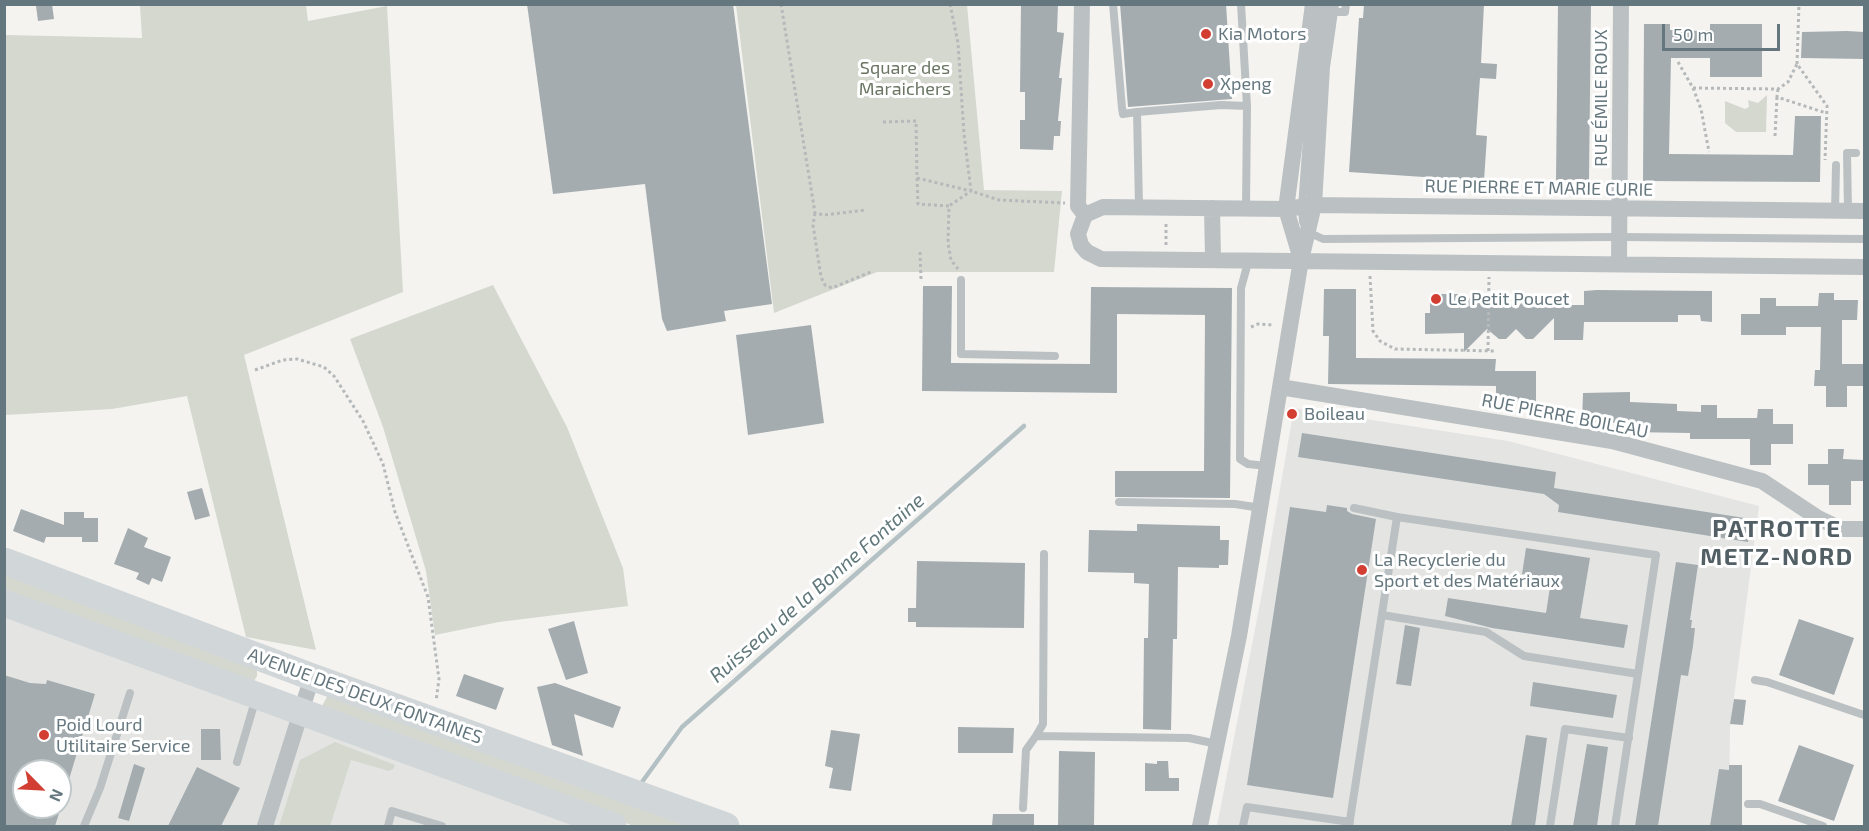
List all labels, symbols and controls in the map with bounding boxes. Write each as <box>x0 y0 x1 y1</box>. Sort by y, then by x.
scale bar <box>1665 12 1784 50</box>
place label: Kia Motors <box>1218 23 1306 45</box>
text: 50 m <box>1673 23 1713 45</box>
marker: Kia Motors <box>1199 27 1213 41</box>
street label: RUE ÉMILE ROUX <box>1590 29 1612 167</box>
park label: Square des Maraichers <box>859 57 951 100</box>
place label: Xpeng <box>1220 73 1272 95</box>
marker: Xpeng <box>1201 77 1215 91</box>
street label: RUE PIERRE ET MARIE CURIE <box>1425 175 1653 201</box>
place label: Le Petit Poucet <box>1448 288 1569 310</box>
marker: Le Petit Poucet <box>1429 292 1443 306</box>
street label: RUE PIERRE BOILEAU <box>1480 389 1650 443</box>
place label: Boileau <box>1304 403 1365 425</box>
marker: Boileau <box>1285 407 1299 421</box>
water label: Ruisseau de la Bonne Fontaine <box>705 488 929 688</box>
district label: PATROTTE METZ-NORD <box>1700 515 1854 571</box>
place label: La Recyclerie du Sport et des Matériaux <box>1374 549 1560 592</box>
marker: La Recyclerie du Sport et des Matériaux <box>1355 563 1369 577</box>
street label: AVENUE DES DEUX FONTAINES <box>245 643 485 749</box>
place label: Poid Lourd Utilitaire Service <box>56 714 190 756</box>
marker: Poid Lourd Utilitaire Service <box>37 728 51 742</box>
north arrow <box>12 759 72 819</box>
text: N <box>46 787 68 805</box>

